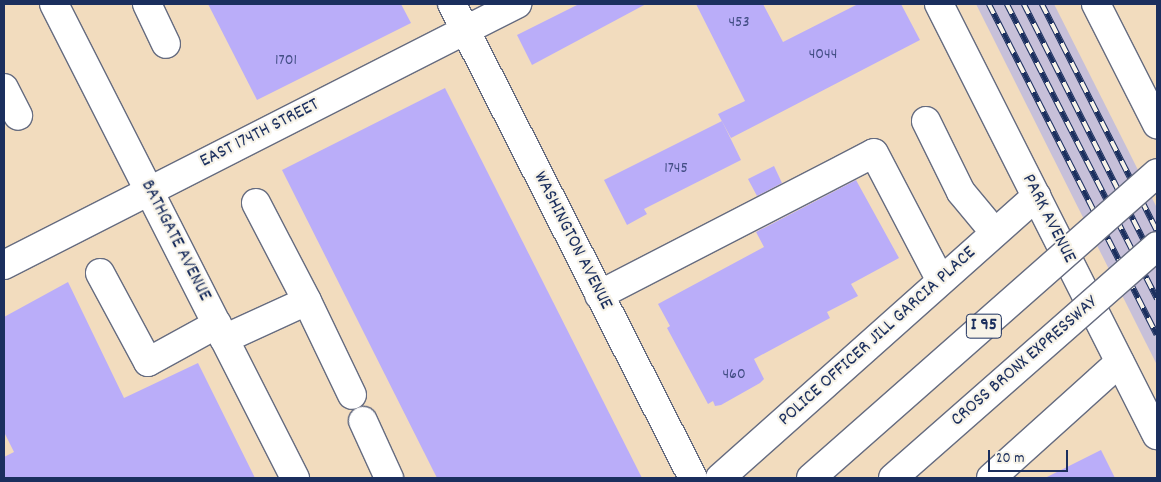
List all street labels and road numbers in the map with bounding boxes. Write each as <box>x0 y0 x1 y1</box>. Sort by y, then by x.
street label: EAST 174TH STREET <box>197 94 323 174</box>
street label: WASHINGTON AVENUE <box>527 168 617 314</box>
street label: PARK AVENUE <box>1016 171 1080 267</box>
street label: BATHGATE AVENUE <box>135 177 215 305</box>
street label: POLICE OFFICER JILL GARCIA PLACE <box>775 242 981 432</box>
street label: CROSS BRONX EXPRESSWAY <box>947 292 1103 432</box>
road number: I 95 <box>965 310 1003 342</box>

